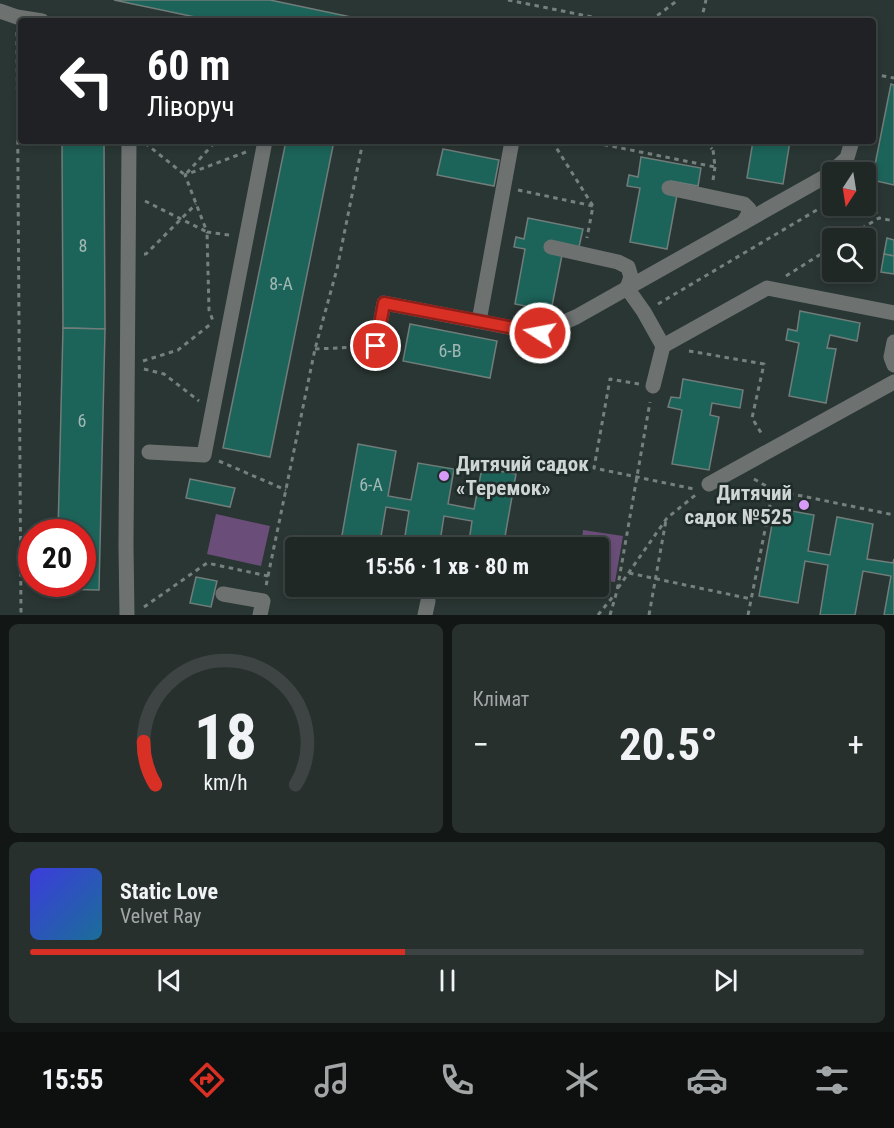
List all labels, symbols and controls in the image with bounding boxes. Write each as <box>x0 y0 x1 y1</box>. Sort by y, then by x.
text: 60 m <box>147 41 230 90</box>
icon: left <box>48 42 126 120</box>
text: Ліворуч <box>147 91 234 123</box>
north arrow <box>822 162 876 216</box>
map controls <box>822 162 876 282</box>
button: search <box>822 228 876 282</box>
house number: 8 <box>79 235 87 256</box>
house number: 8-А <box>269 273 293 294</box>
position arrow <box>508 301 572 365</box>
pin <box>350 320 401 371</box>
icon: arrive <box>359 329 392 362</box>
house number: 6-В <box>438 340 462 361</box>
house number: 6 <box>78 410 86 431</box>
place label: Дитячий садок «Теремок» <box>456 452 589 500</box>
marker: Дитячий садок «Теремок» <box>437 469 451 483</box>
house number: 6-А <box>359 474 383 495</box>
place label: Дитячий садок №525 <box>685 481 792 529</box>
marker: Дитячий садок №525 <box>797 498 811 512</box>
speed limit sign: 20 <box>18 519 96 597</box>
text: 15:56 · 1 хв · 80 m <box>365 554 529 579</box>
text: Клімат <box>473 687 529 711</box>
text: 18 <box>194 701 257 774</box>
text: 20.5° <box>619 718 718 771</box>
text: − <box>473 725 489 764</box>
text: + <box>848 725 864 764</box>
text: km/h <box>204 771 248 796</box>
text: Static Love <box>120 879 218 904</box>
text: Velvet Ray <box>120 904 201 928</box>
icon: previous <box>153 964 186 997</box>
icon: pause <box>431 964 464 997</box>
icon: next <box>709 964 742 997</box>
icon: directions <box>186 1059 228 1101</box>
icon: music <box>311 1059 353 1101</box>
icon: phone <box>436 1059 478 1101</box>
icon: climate <box>561 1059 603 1101</box>
icon: car <box>686 1059 728 1101</box>
icon: filters <box>811 1059 853 1101</box>
text: 15:55 <box>41 1064 103 1096</box>

